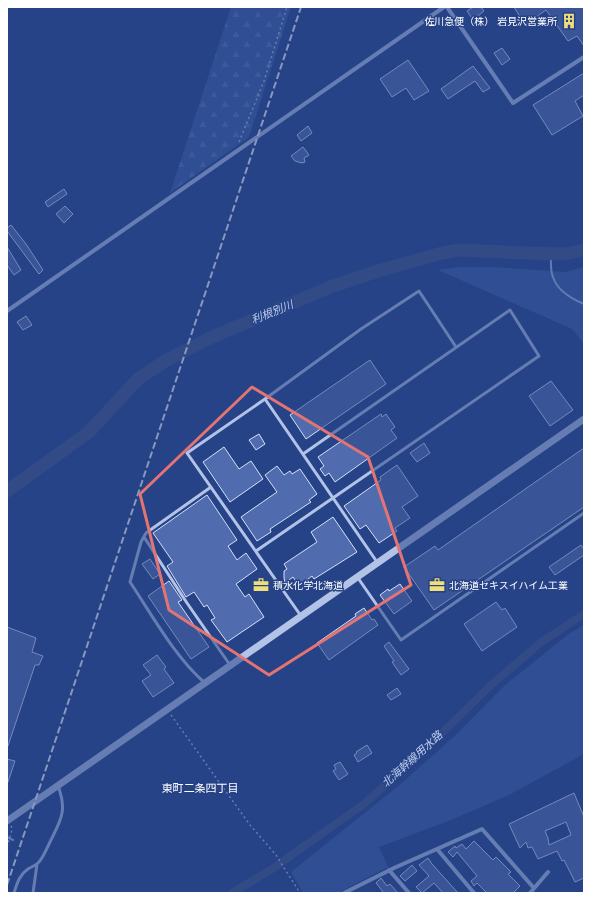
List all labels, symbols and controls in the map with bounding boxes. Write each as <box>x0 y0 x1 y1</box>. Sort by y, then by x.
building icon: 佐川急便（株） 岩見沢営業所 <box>560 12 578 30</box>
place label: 佐川急便（株） 岩見沢営業所 <box>424 14 557 29</box>
water label: 利根別川 <box>249 296 296 328</box>
office icon: 積水化学北海道 <box>252 576 270 594</box>
office icon: 北海道セキスイハイム工業 <box>428 576 446 594</box>
place label: 積水化学北海道 <box>273 578 343 593</box>
place label: 北海道セキスイハイム工業 <box>449 578 568 593</box>
water label: 北海幹線用水路 <box>378 727 447 791</box>
district label: 東町二条四丁目 <box>162 780 239 796</box>

